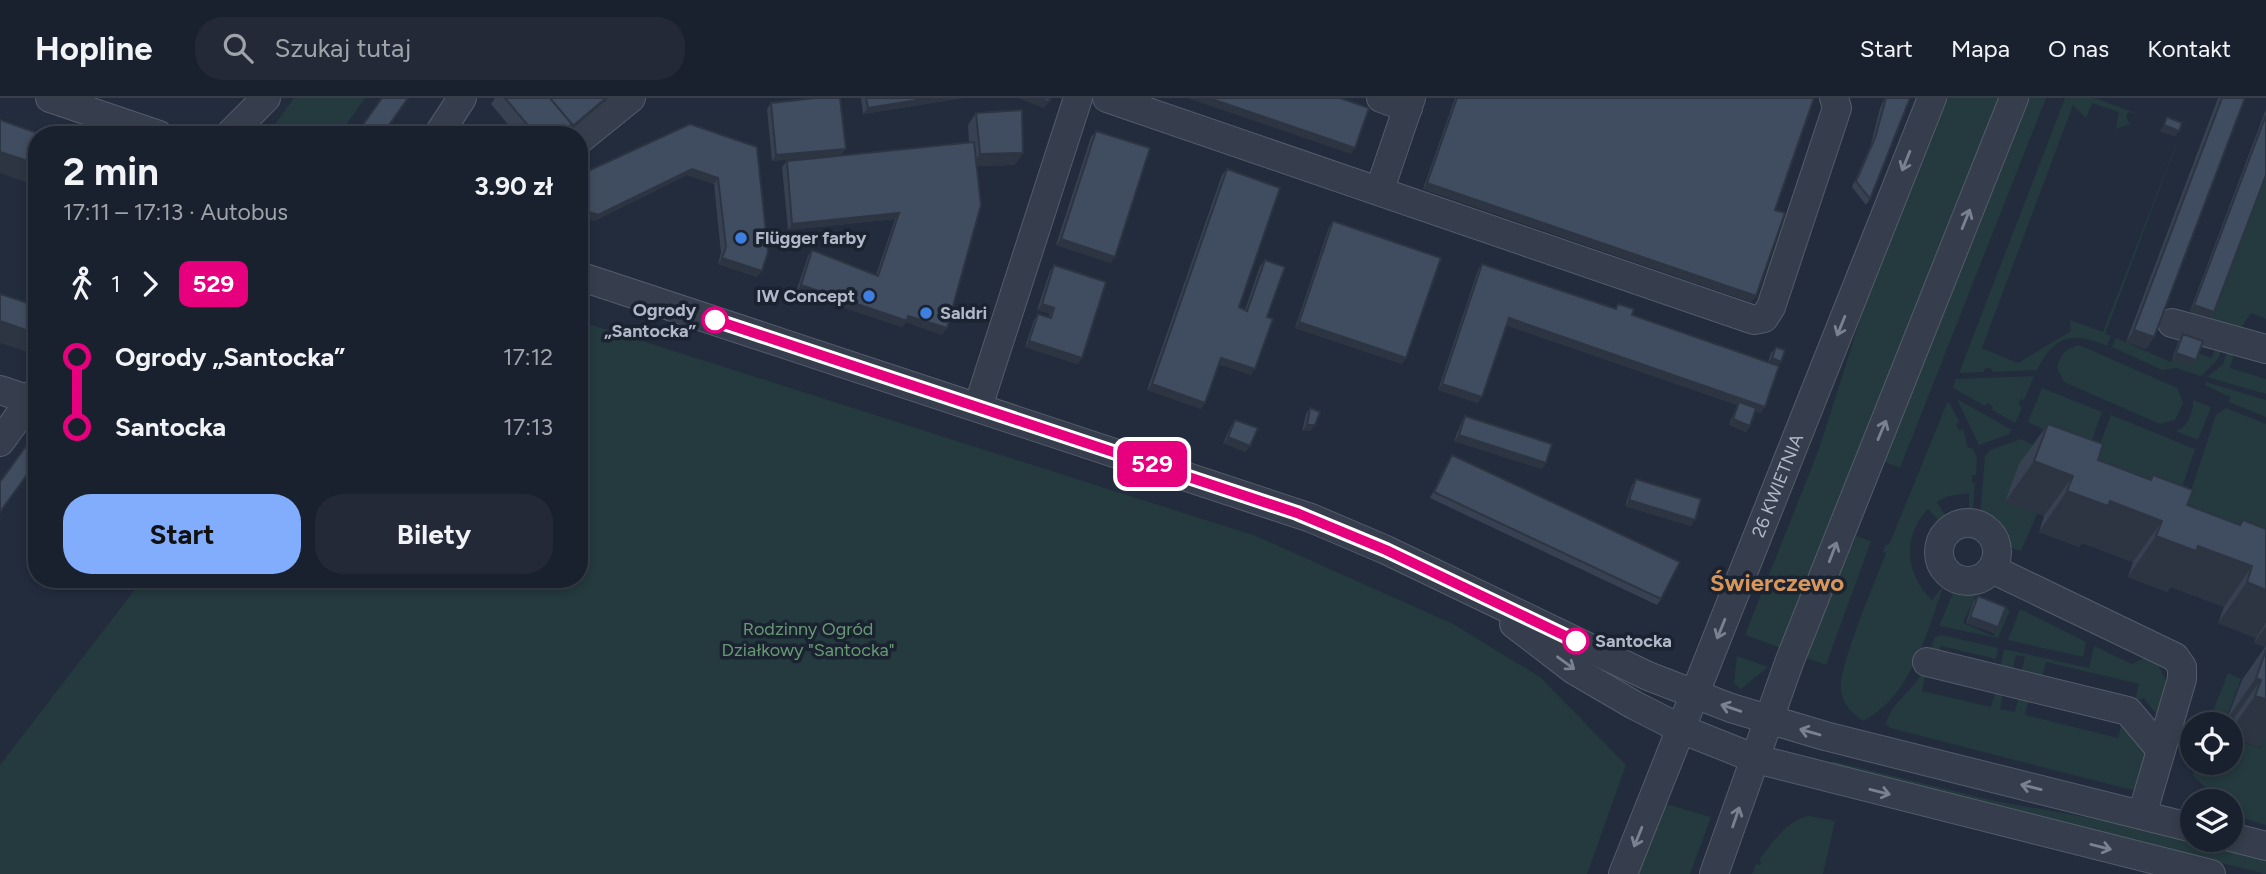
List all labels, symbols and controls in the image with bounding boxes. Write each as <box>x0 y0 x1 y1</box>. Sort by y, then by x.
search box <box>195 17 685 80</box>
text: Hopline <box>35 29 153 68</box>
icon: search <box>219 29 257 67</box>
text: Szukaj tutaj <box>275 32 411 64</box>
text: Start <box>1860 34 1913 63</box>
text: Mapa <box>1951 34 2010 63</box>
text: O nas <box>2048 34 2109 63</box>
text: Kontakt <box>2147 34 2231 63</box>
text: 2 min <box>63 149 159 195</box>
one-way arrow <box>1899 150 1912 172</box>
text: 3.90 zł <box>474 170 553 202</box>
text: 17:11 – 17:13 · Autobus <box>63 198 288 226</box>
one-way arrow <box>1961 209 1974 231</box>
place label: Flügger farby <box>755 227 867 249</box>
marker: Flügger farby <box>733 230 749 246</box>
icon: walk <box>63 265 101 303</box>
icon: forward <box>131 265 169 303</box>
text: 529 <box>193 269 234 298</box>
text: 1 <box>111 270 121 298</box>
place label: IW Concept <box>756 285 855 307</box>
marker: IW Concept <box>861 288 877 304</box>
place label: Ogrody „Santocka” <box>604 299 697 342</box>
place label: Saldri <box>940 302 987 324</box>
marker: Saldri <box>918 305 934 321</box>
marker: Ogrody „Santocka” <box>702 307 728 333</box>
one-way arrow <box>1834 315 1847 337</box>
text: Ogrody „Santocka” <box>115 341 345 373</box>
text: 17:12 <box>503 343 553 371</box>
text: Santocka <box>115 411 226 443</box>
text: 17:13 <box>503 413 553 441</box>
one-way arrow <box>1876 420 1889 442</box>
street label: 26 KWIETNIA <box>1747 431 1808 541</box>
line badge: 529 <box>1112 441 1192 487</box>
text: 529 <box>1131 449 1173 478</box>
button: Start <box>63 494 301 574</box>
button: Bilety <box>315 494 553 574</box>
one-way arrow <box>1827 541 1840 563</box>
district label: Świerczewo <box>1710 568 1844 597</box>
park label: Rodzinny Ogród Działkowy "Santocka" <box>722 618 894 661</box>
one-way arrow <box>1714 618 1727 639</box>
marker: Santocka <box>1563 628 1589 654</box>
place label: Santocka <box>1595 630 1672 652</box>
one-way arrow <box>1556 656 1575 670</box>
one-way arrow <box>1721 701 1743 713</box>
map controls <box>2180 712 2243 852</box>
button: locate <box>2180 712 2243 775</box>
one-way arrow <box>1799 725 1821 738</box>
one-way arrow <box>2020 780 2043 793</box>
one-way arrow <box>1868 786 1891 799</box>
button: layers <box>2180 789 2243 852</box>
one-way arrow <box>1731 807 1743 829</box>
one-way arrow <box>1630 826 1643 847</box>
one-way arrow <box>2089 841 2111 854</box>

